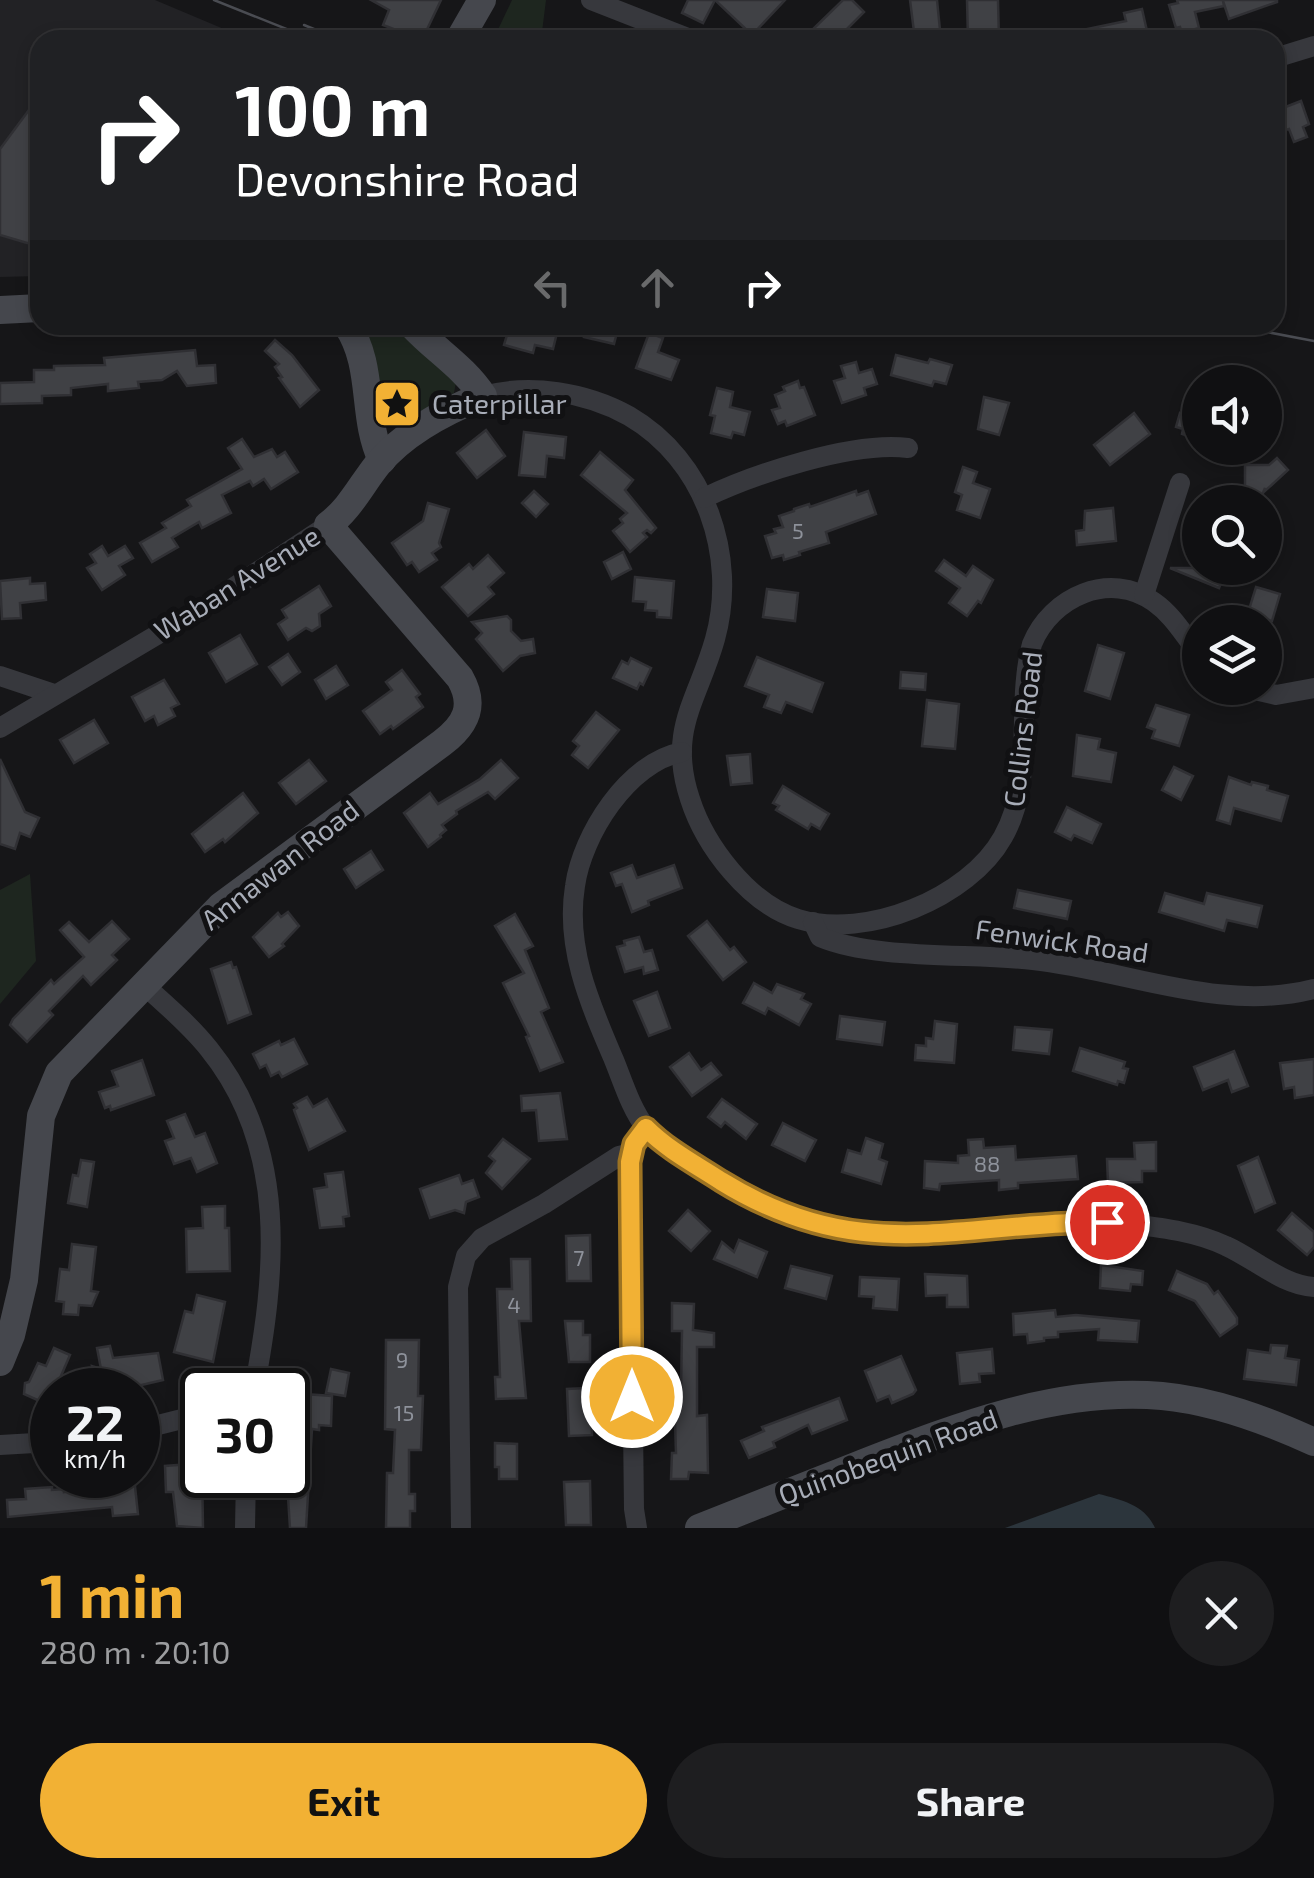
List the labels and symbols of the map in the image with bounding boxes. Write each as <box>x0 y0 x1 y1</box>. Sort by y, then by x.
place icon: Caterpillar <box>371 378 423 430</box>
place label: Caterpillar <box>432 386 567 420</box>
house number: 5 <box>792 517 804 543</box>
street label: Waban Avenue <box>147 518 325 647</box>
street label: Collins Road <box>996 649 1048 809</box>
street label: Annawan Road <box>194 792 365 936</box>
street label: Fenwick Road <box>973 911 1151 969</box>
house number: 88 <box>974 1150 1000 1176</box>
pin <box>1065 1180 1150 1265</box>
house number: 7 <box>573 1244 585 1270</box>
house number: 4 <box>507 1291 521 1317</box>
position arrow <box>580 1345 684 1449</box>
house number: 9 <box>396 1346 408 1372</box>
speed limit sign: 30 <box>180 1368 310 1498</box>
house number: 15 <box>394 1399 414 1425</box>
street label: Quinobequin Road <box>773 1401 1002 1511</box>

